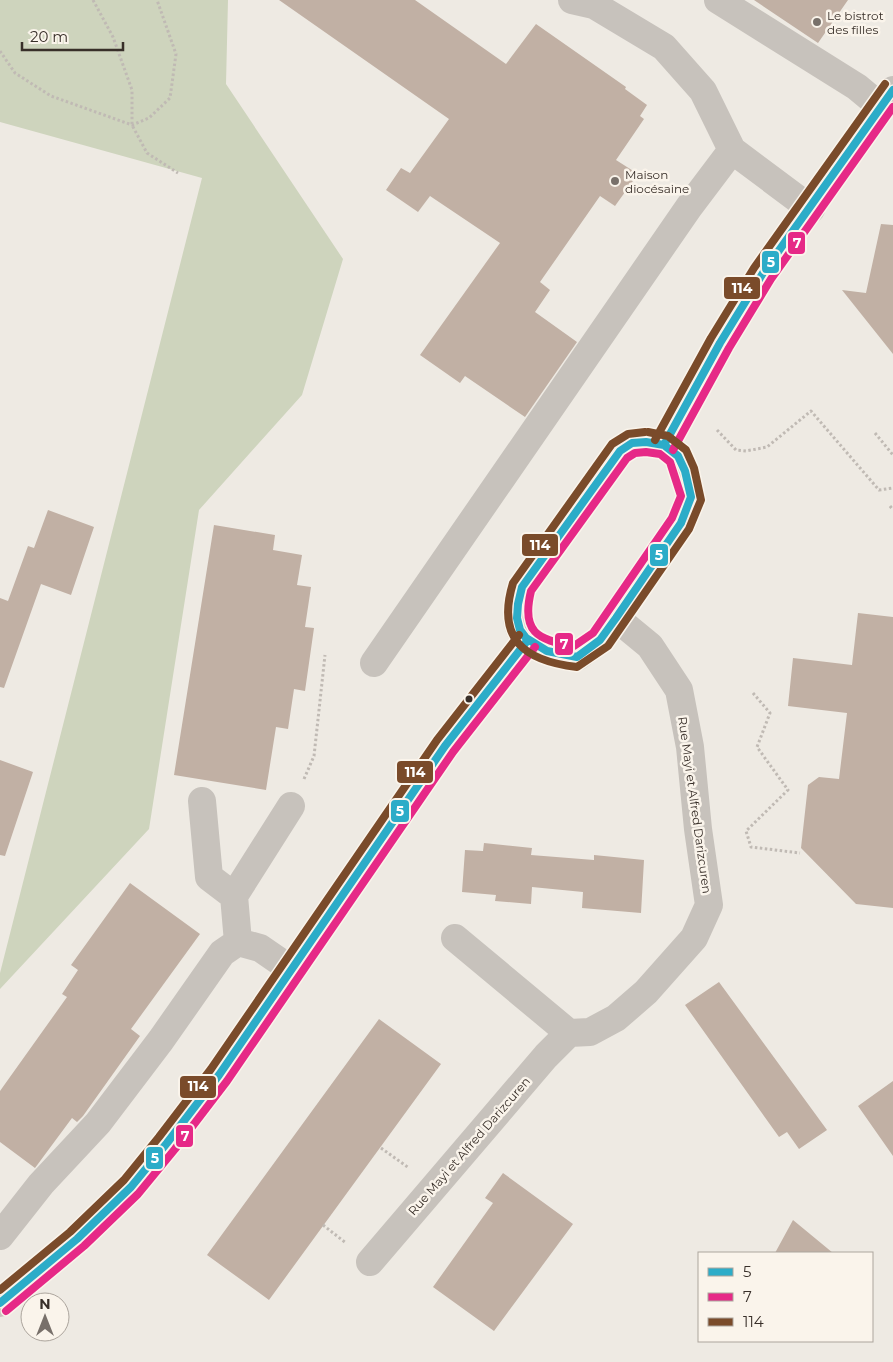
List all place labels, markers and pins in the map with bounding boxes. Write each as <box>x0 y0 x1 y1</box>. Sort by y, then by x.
place label: Le bistrot des filles <box>827 8 884 37</box>
marker: Le bistrot des filles <box>811 16 823 28</box>
place label: Maison diocésaine <box>625 167 689 196</box>
marker: Maison diocésaine <box>609 175 621 187</box>
unlabelled marker <box>464 694 474 704</box>

